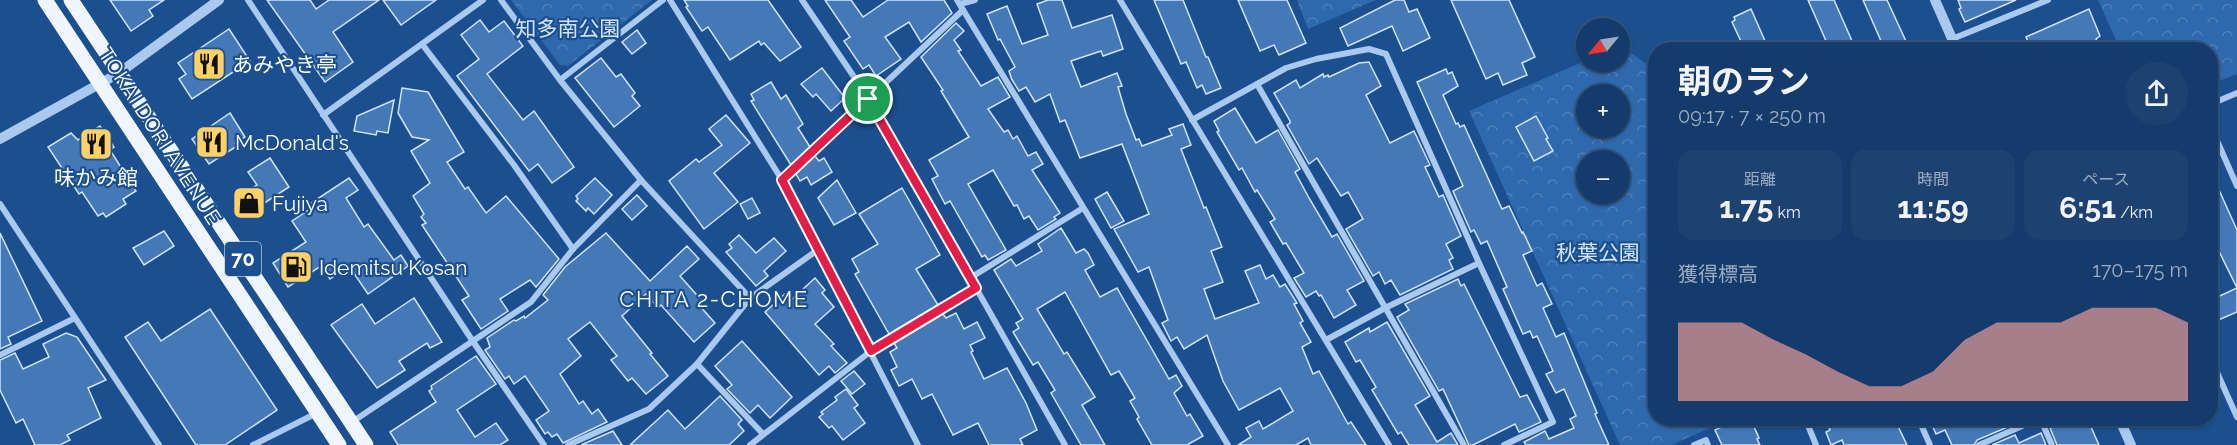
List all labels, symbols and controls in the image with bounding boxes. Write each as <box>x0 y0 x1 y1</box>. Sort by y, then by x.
park label: 知多南公園 <box>516 16 621 41</box>
north arrow <box>1576 18 1630 72</box>
map controls <box>1576 18 1630 204</box>
street label: TOKAI DORI AVENUE <box>94 43 226 229</box>
restaurant icon: あみやき亭 <box>191 46 227 82</box>
place label: あみやき亭 <box>232 52 337 77</box>
text: 朝のラン <box>1678 62 1810 101</box>
button: share <box>2125 62 2188 125</box>
pin <box>842 73 893 124</box>
icon: arrive <box>851 82 884 115</box>
button: + <box>1576 84 1630 138</box>
text: 09:17 · 7 × 250 m <box>1678 104 1826 128</box>
restaurant icon: McDonald's <box>194 124 230 160</box>
restaurant icon: 味かみ館 <box>78 126 114 162</box>
place label: McDonald's <box>235 130 349 155</box>
button: − <box>1576 150 1630 204</box>
place label: 味かみ館 <box>54 165 138 190</box>
text: 距離 <box>1744 170 1776 189</box>
text: 時間 <box>1917 170 1949 189</box>
text: ペース <box>2082 170 2130 189</box>
shop icon: Fujiya <box>231 185 267 221</box>
text: 1.75 <box>1719 190 1773 225</box>
text: 11:59 <box>1897 190 1969 225</box>
text: 6:51 <box>2059 190 2116 225</box>
place label: Fujiya <box>272 191 328 216</box>
text: km <box>1773 203 1801 222</box>
text: /km <box>2116 203 2153 222</box>
park label: 秋葉公園 <box>1556 240 1640 265</box>
road number: 70 <box>225 242 261 276</box>
fuel station icon: Idemitsu Kosan <box>278 249 314 285</box>
place label: Idemitsu Kosan <box>319 255 468 280</box>
text: 170–175 m <box>2092 258 2188 282</box>
text: 獲得標高 <box>1678 262 1758 286</box>
district label: CHITA 2-CHOME <box>619 286 809 312</box>

